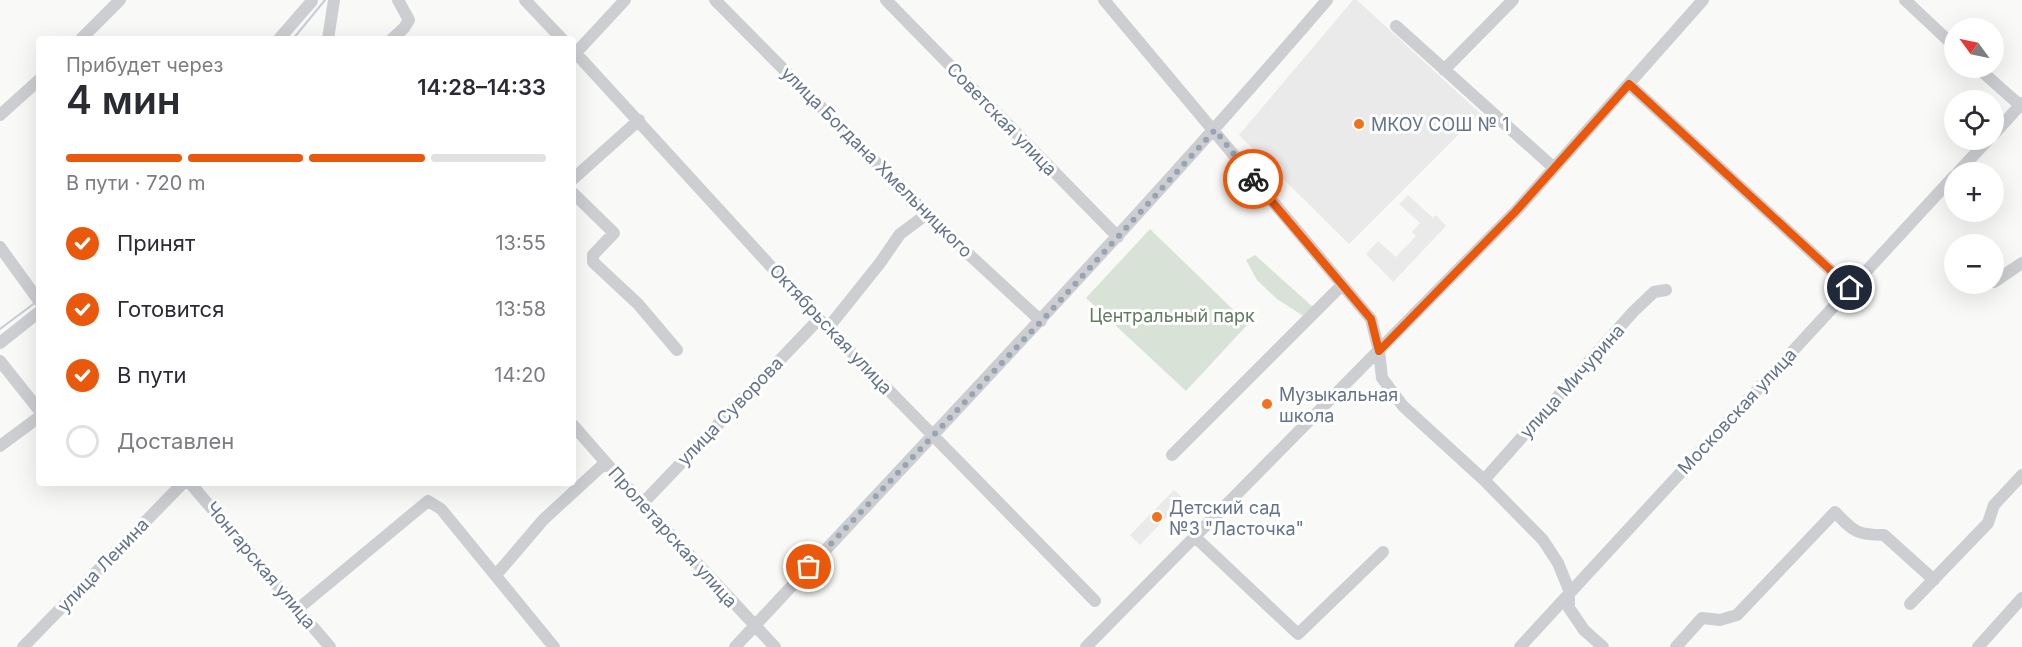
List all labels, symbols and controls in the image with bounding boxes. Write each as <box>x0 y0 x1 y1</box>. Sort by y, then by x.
north arrow <box>1944 18 2004 78</box>
map controls <box>1944 18 2004 294</box>
text: Прибудет через <box>66 53 223 77</box>
street label: Советская улица <box>943 58 1061 180</box>
street label: улица Богдана Хмельницкого <box>777 62 977 262</box>
text: 14:28–14:33 <box>417 74 546 100</box>
text: 4 мин <box>66 76 181 123</box>
button: locate <box>1944 90 2004 150</box>
place label: МКОУ СОШ № 1 <box>1371 114 1510 135</box>
marker: МКОУ СОШ № 1 <box>1352 117 1366 131</box>
courier <box>1223 149 1283 209</box>
button: + <box>1944 162 2004 222</box>
icon: bike <box>1237 163 1270 196</box>
text: В пути · 720 m <box>66 171 205 195</box>
icon: check <box>66 227 99 260</box>
text: Принят <box>117 230 195 256</box>
text: 13:55 <box>495 231 546 255</box>
button: − <box>1944 234 2004 294</box>
street label: Октябрьская улица <box>765 260 897 398</box>
pin <box>1824 262 1875 313</box>
icon: home <box>1833 271 1866 304</box>
icon: check <box>66 293 99 326</box>
text: Готовится <box>117 296 224 322</box>
text: 13:58 <box>495 297 546 321</box>
park label: Центральный парк <box>1089 305 1255 326</box>
street label: улица Мичурина <box>1515 320 1629 442</box>
street label: Московская улица <box>1673 344 1801 478</box>
street label: улица Суворова <box>673 352 787 470</box>
icon: check <box>66 359 99 392</box>
text: В пути <box>117 362 186 388</box>
text: 14:20 <box>494 363 546 387</box>
place label: Музыкальная школа <box>1279 384 1398 426</box>
marker: Музыкальная школа <box>1260 397 1274 411</box>
text: Доставлен <box>117 428 234 454</box>
street label: Пролетарская улица <box>604 462 742 612</box>
street label: Чонгарская улица <box>202 497 320 633</box>
place label: Детский сад №3 "Ласточка" <box>1169 497 1304 539</box>
marker: Детский сад №3 "Ласточка" <box>1150 510 1164 524</box>
street label: улица Ленина <box>53 514 153 616</box>
pin <box>783 541 834 592</box>
icon: bag <box>792 550 825 583</box>

